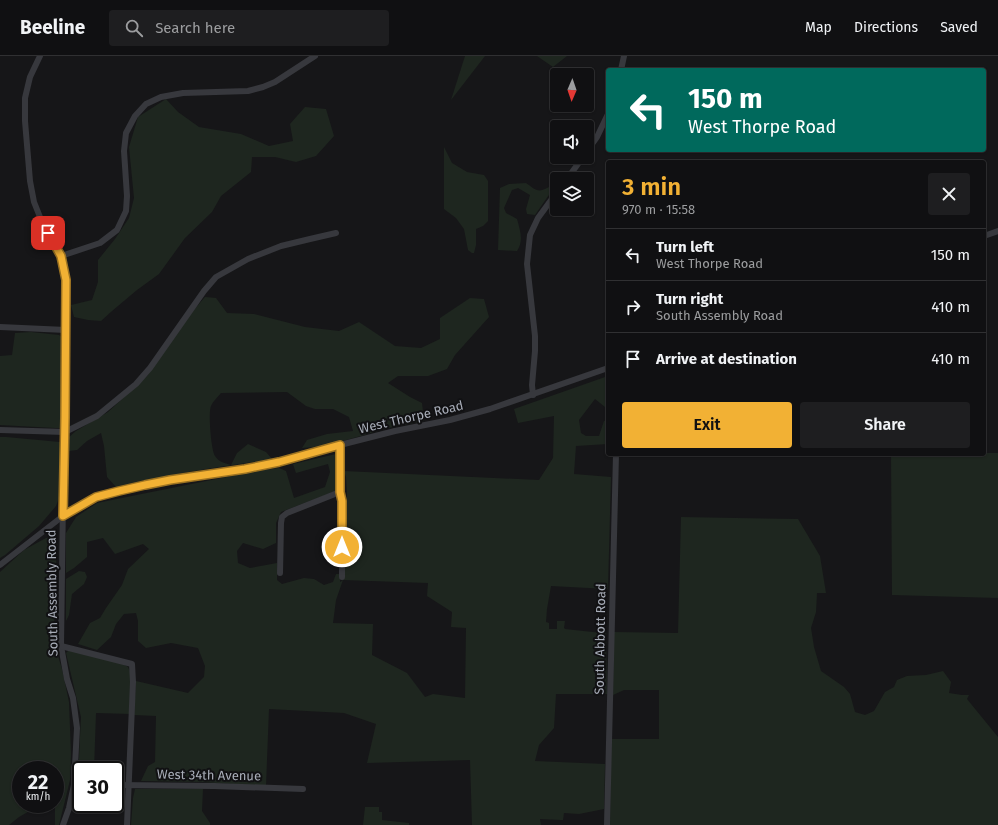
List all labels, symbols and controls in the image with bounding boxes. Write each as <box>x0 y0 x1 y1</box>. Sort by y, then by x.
search box <box>109 10 389 46</box>
text: Beeline <box>20 16 85 39</box>
icon: search <box>123 17 145 39</box>
text: Search here <box>155 19 235 37</box>
text: Map <box>805 19 832 36</box>
text: Directions <box>854 19 918 36</box>
text: Saved <box>940 19 978 36</box>
north arrow <box>550 68 594 112</box>
map controls <box>550 68 594 216</box>
text: 150 m <box>688 82 763 115</box>
icon: left <box>622 84 674 136</box>
text: West Thorpe Road <box>688 116 836 138</box>
button: sound <box>550 120 594 164</box>
button: layers <box>550 172 594 216</box>
text: 3 min <box>622 173 681 201</box>
button: close <box>928 173 970 215</box>
text: 970 m · 15:58 <box>622 202 695 217</box>
pin <box>31 216 65 250</box>
icon: arrive <box>37 222 59 244</box>
text: Turn left <box>656 238 714 256</box>
icon: left <box>622 244 644 266</box>
text: 150 m <box>931 246 970 264</box>
text: West Thorpe Road <box>656 256 763 271</box>
text: Turn right <box>656 290 723 308</box>
icon: right <box>622 296 644 318</box>
text: 410 m <box>931 298 970 316</box>
text: South Assembly Road <box>656 308 783 323</box>
icon: arrive <box>622 348 644 370</box>
text: Arrive at destination <box>656 350 797 368</box>
text: 410 m <box>931 350 970 368</box>
street label: West Thorpe Road <box>357 398 465 436</box>
button: Exit <box>622 402 792 448</box>
button: Share <box>800 402 970 448</box>
position arrow <box>321 526 363 568</box>
street label: South Assembly Road <box>43 529 61 657</box>
street label: South Abbott Road <box>592 583 608 695</box>
speed limit sign: 30 <box>72 761 124 813</box>
street label: West 34th Avenue <box>157 767 261 783</box>
text: 22 <box>28 770 48 794</box>
text: km/h <box>26 791 50 803</box>

